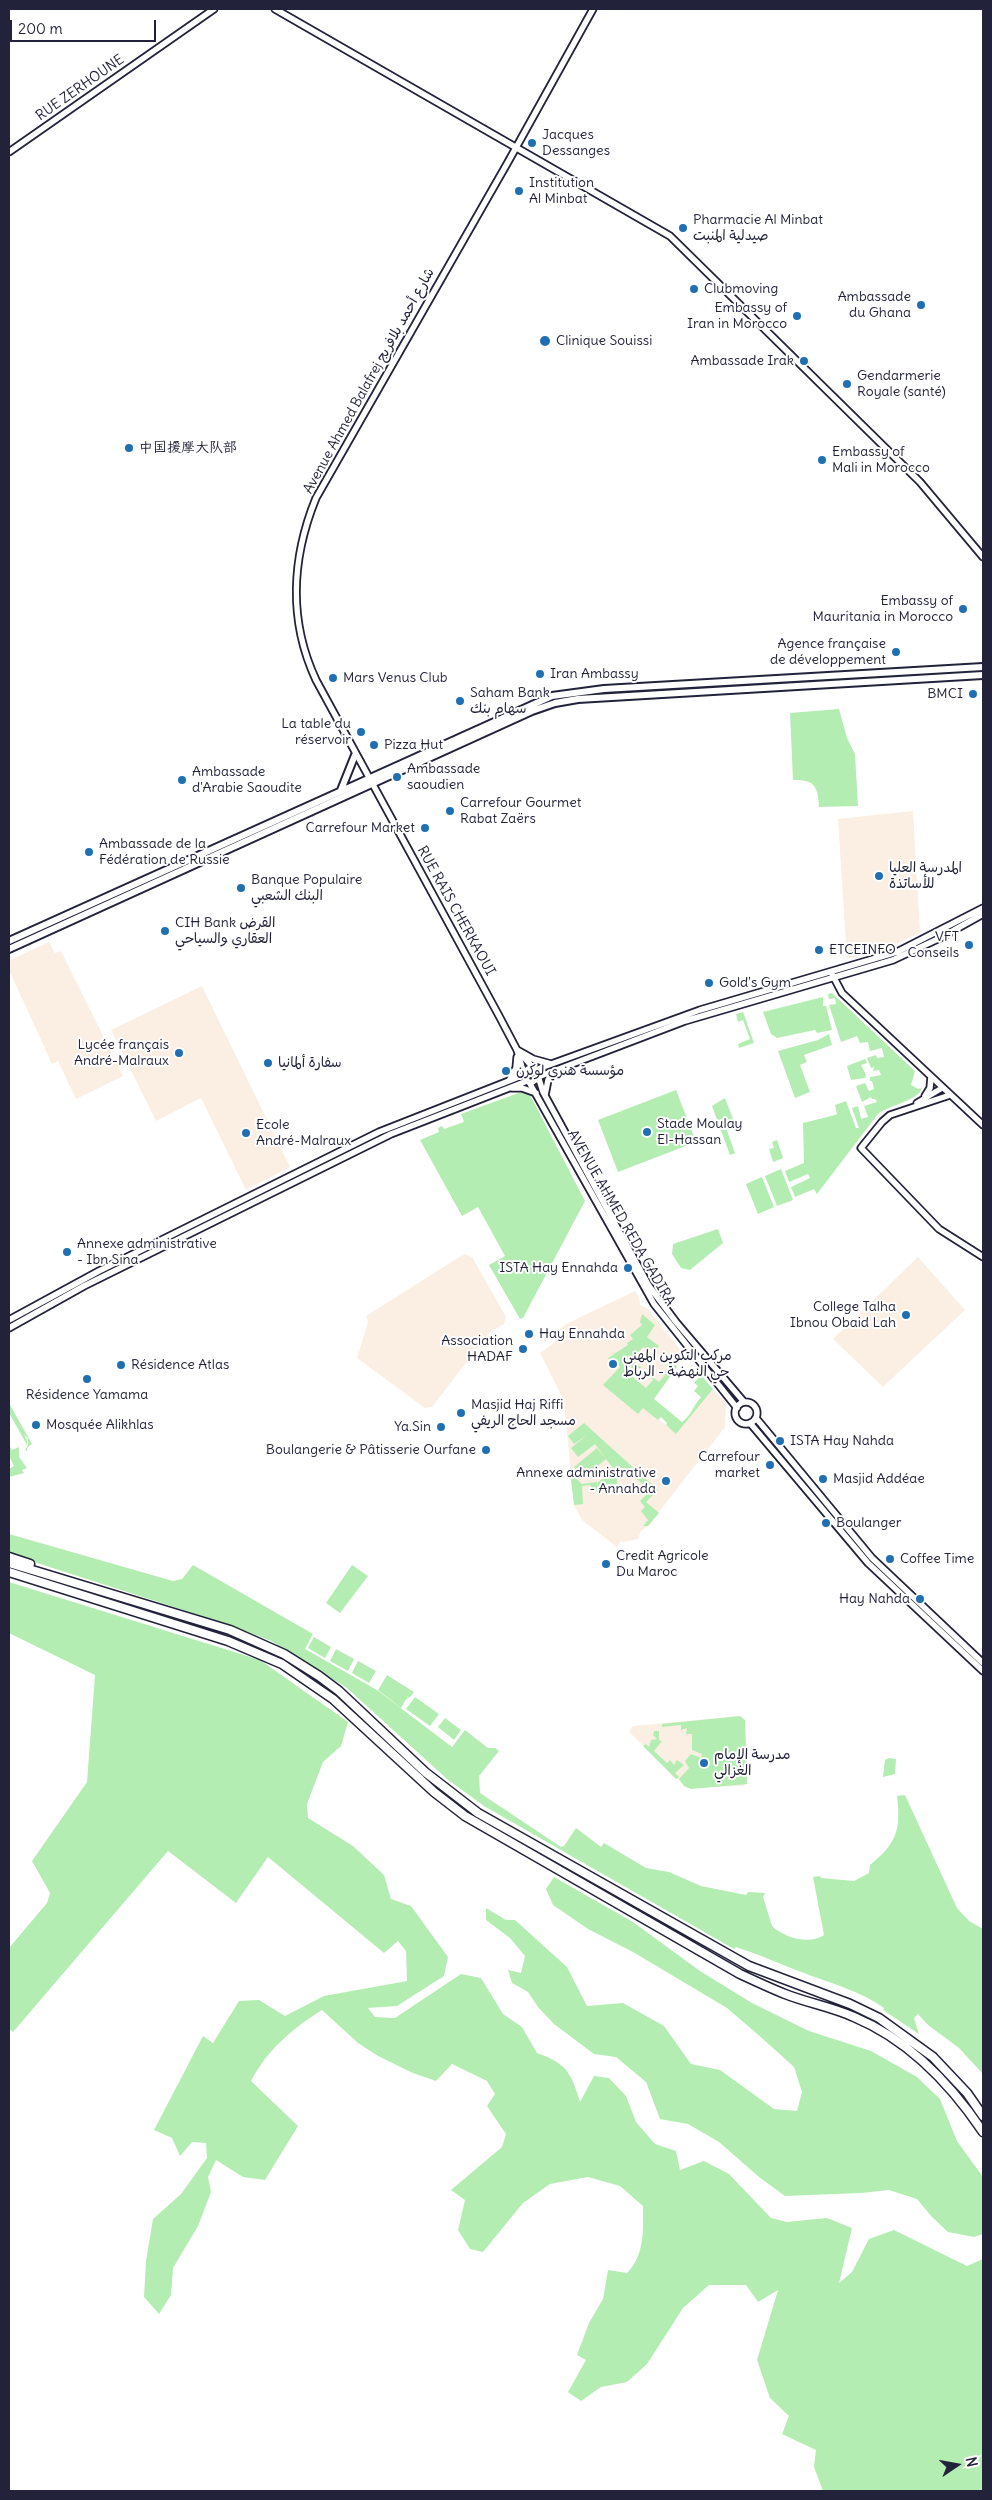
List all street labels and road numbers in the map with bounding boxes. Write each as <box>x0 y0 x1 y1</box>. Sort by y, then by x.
street label: RUE ZERHOUNE <box>33 51 127 125</box>
street label: Avenue Ahmed Balafrej شارع أحمد بلافريج <box>300 265 438 497</box>
street label: RUE RAIS CHERKAOUI <box>413 843 499 979</box>
street label: AVENUE AHMED REDA GADIRA <box>564 1127 678 1309</box>

